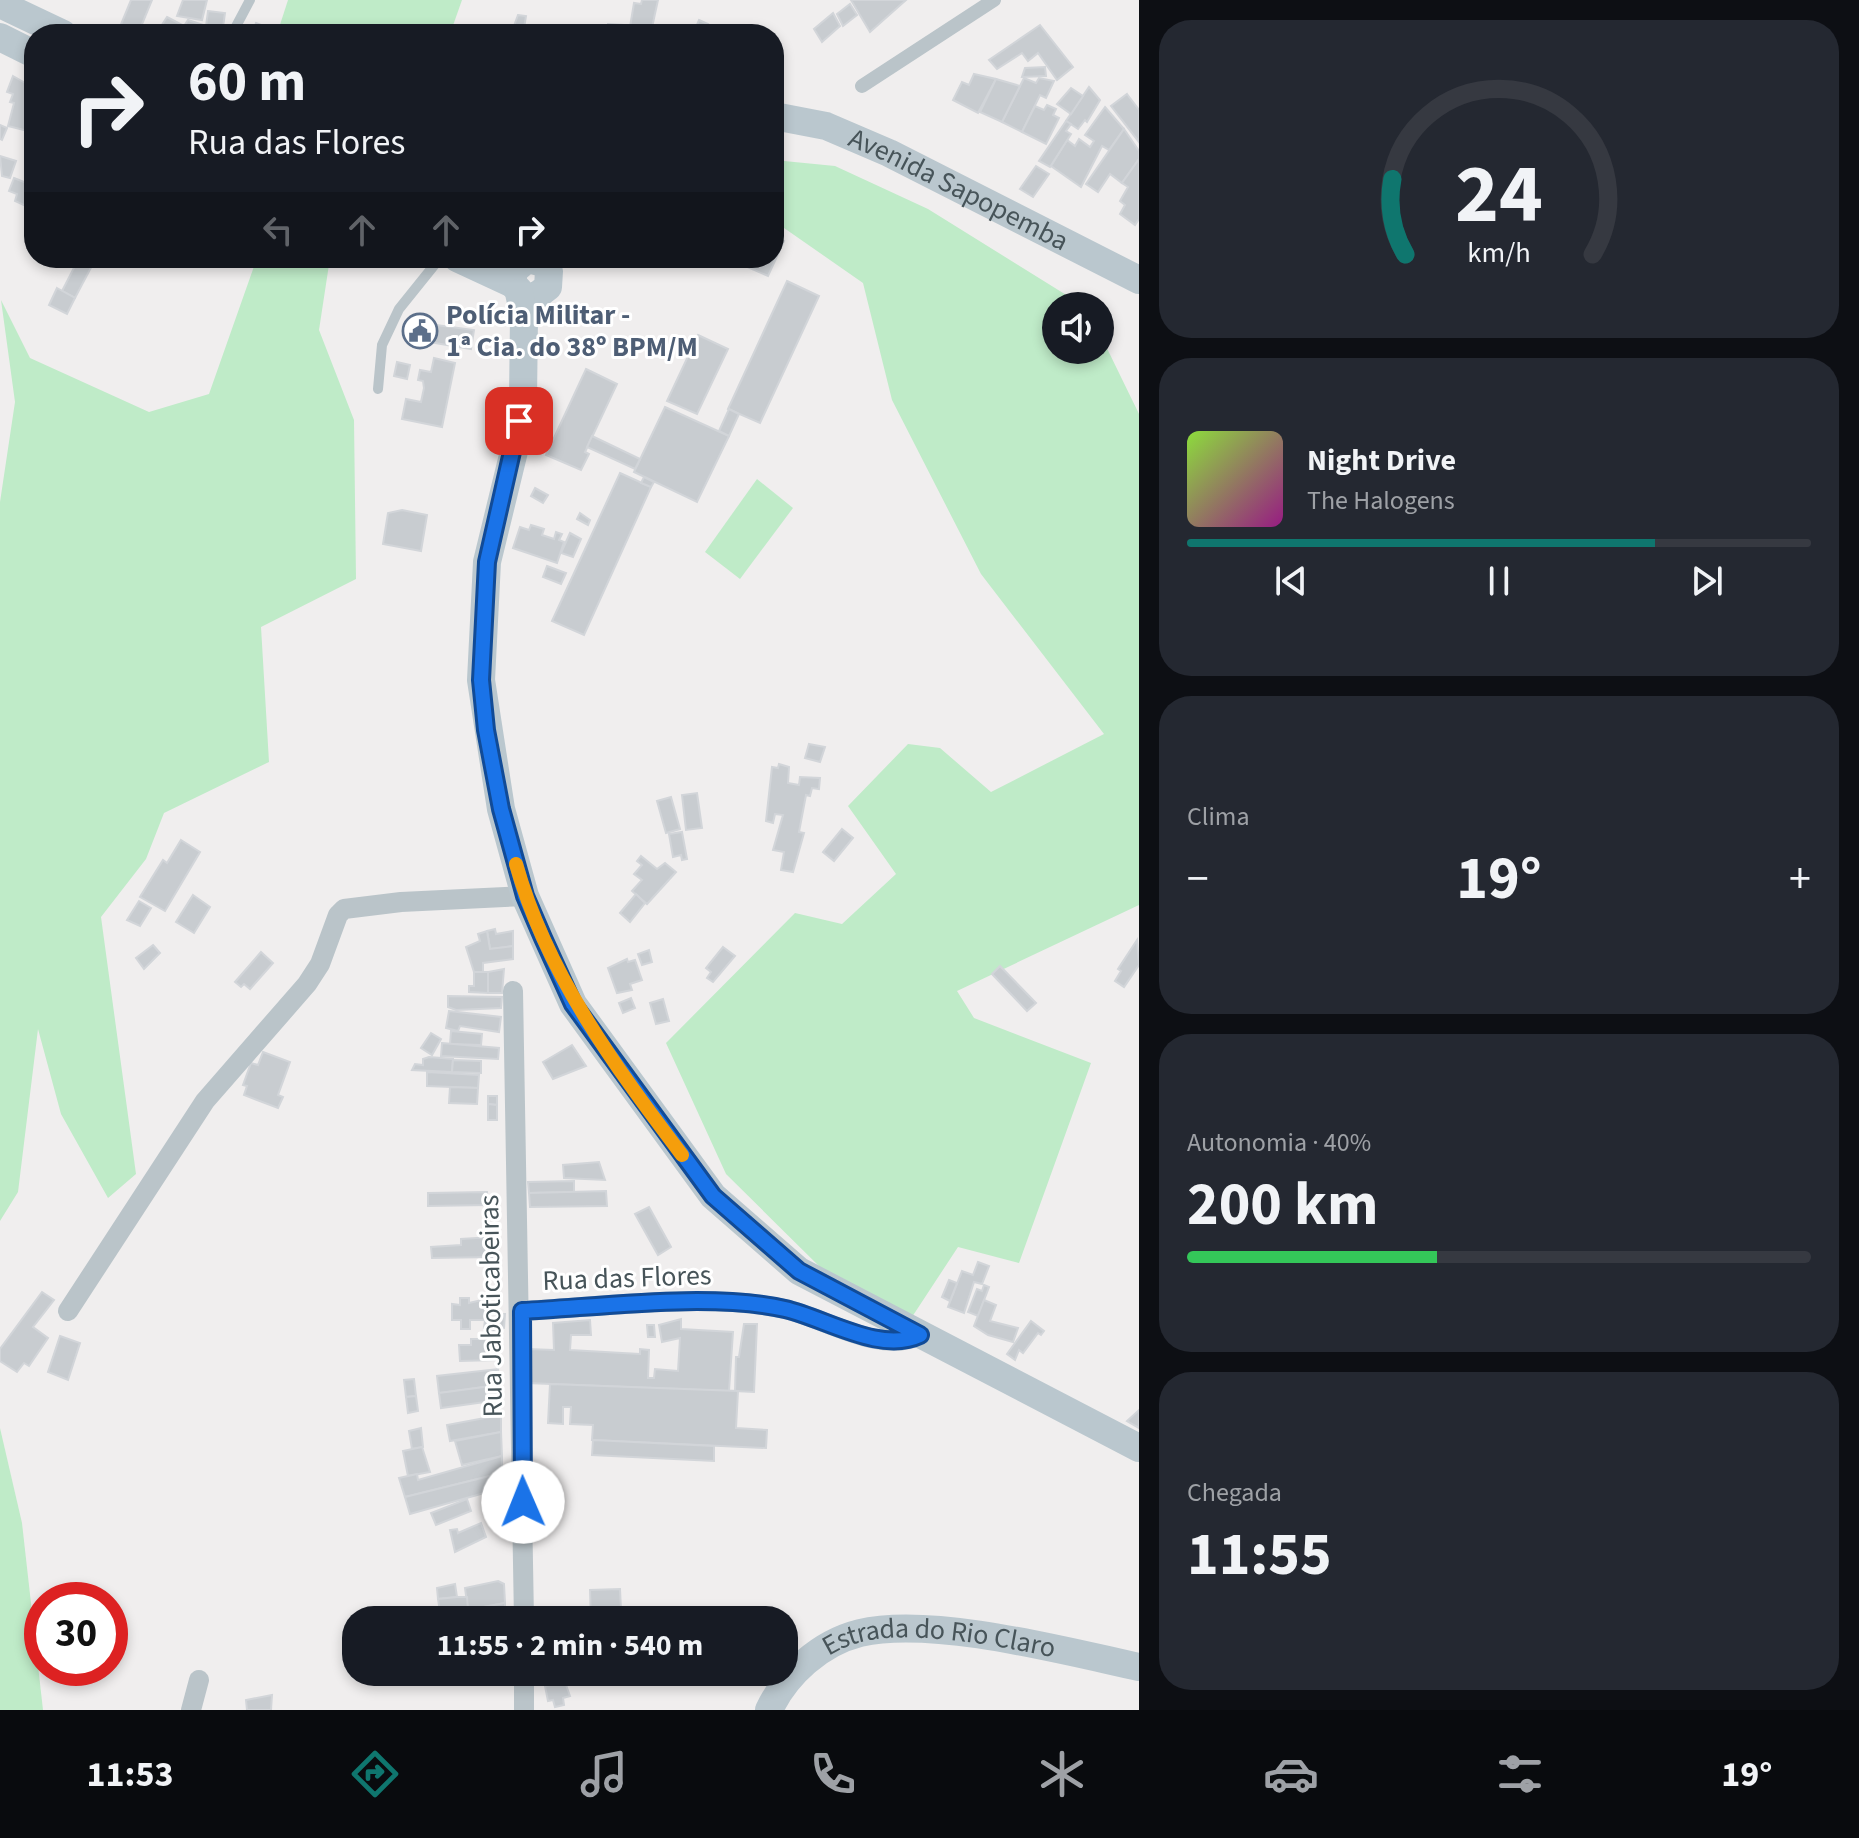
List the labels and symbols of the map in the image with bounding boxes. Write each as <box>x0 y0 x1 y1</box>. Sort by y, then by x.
street label: Avenida Sapopemba <box>842 118 1076 261</box>
place label: Polícia Militar - 1ª Cia. do 38º BPM/M <box>446 295 698 367</box>
public building icon: Polícia Militar - 1ª Cia. do 38º BPM/M <box>401 312 439 350</box>
pin <box>485 387 553 455</box>
street label: Rua Jaboticabeiras <box>469 1194 513 1418</box>
street label: Rua das Flores <box>542 1255 712 1301</box>
position arrow <box>481 1460 565 1544</box>
speed limit sign: 30 <box>24 1582 128 1686</box>
street label: Estrada do Rio Claro <box>815 1608 1059 1668</box>

